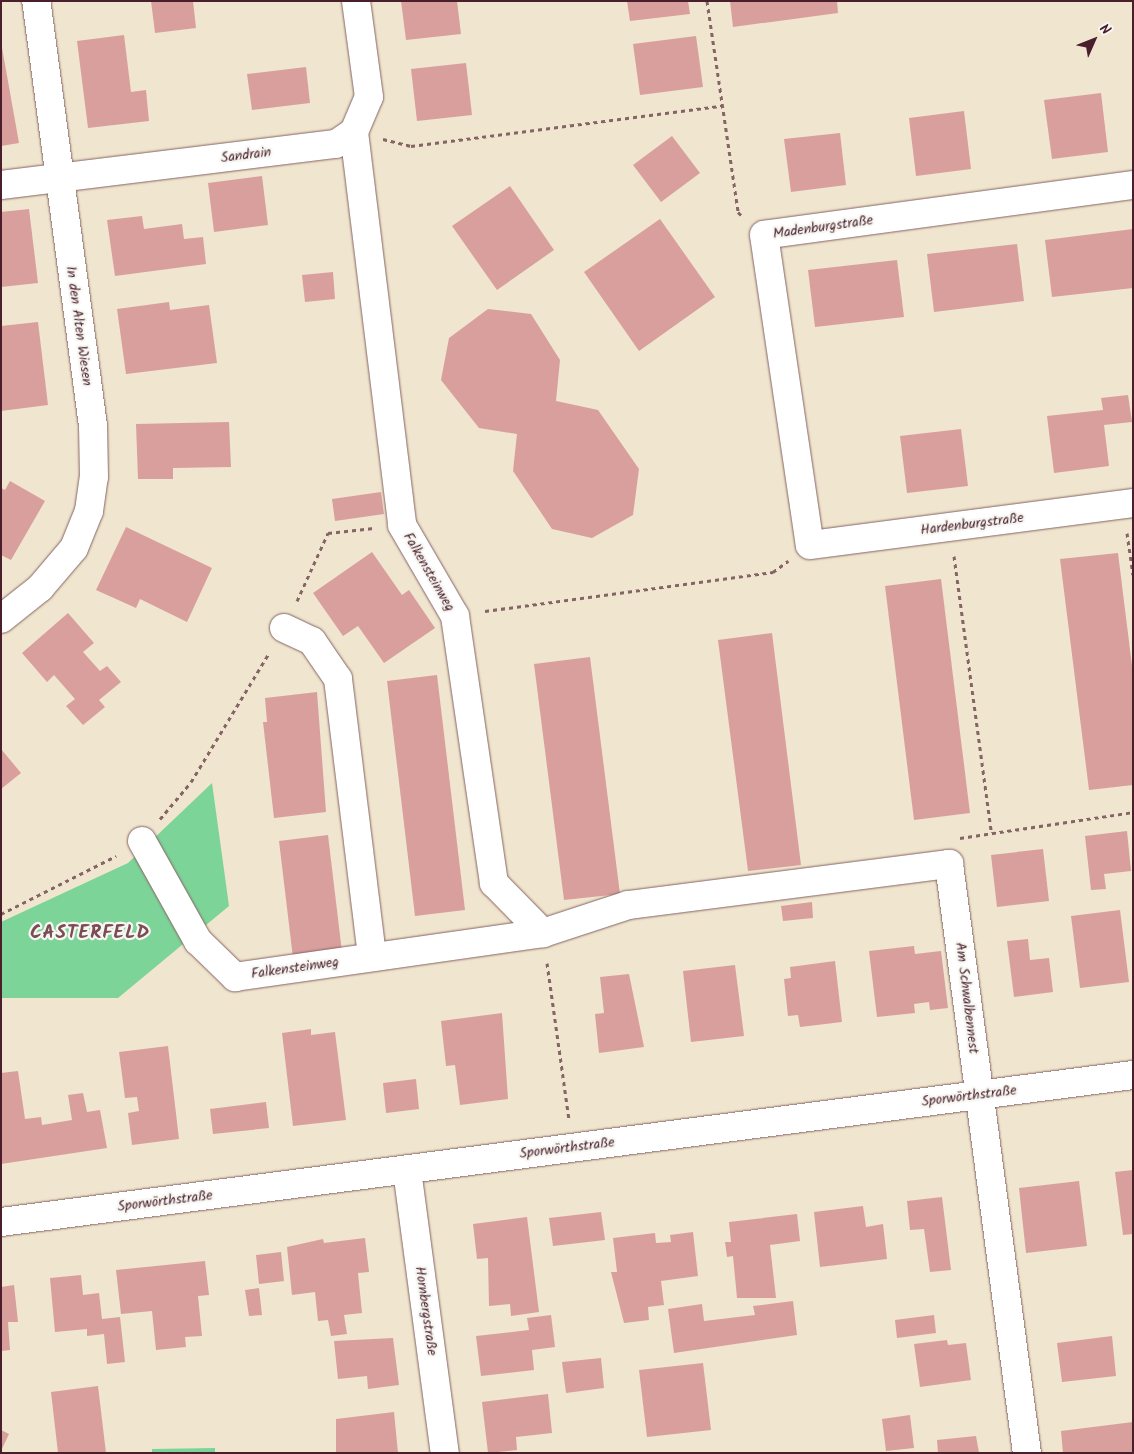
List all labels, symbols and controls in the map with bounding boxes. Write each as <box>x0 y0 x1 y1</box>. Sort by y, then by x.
north arrow <box>1069 15 1119 65</box>
text: N <box>1094 19 1116 40</box>
street label: Sandrain <box>220 144 272 166</box>
street label: Madenburgstraße <box>772 212 874 242</box>
street label: In den Alten Wiesen <box>62 265 96 387</box>
street label: Hardenburgstraße <box>919 509 1025 539</box>
street label: Falkensteinweg <box>400 529 458 615</box>
district label: CASTERFELD <box>29 923 151 945</box>
street label: Am Schwalbennest <box>952 941 982 1055</box>
street label: Falkensteinweg <box>250 954 340 982</box>
street label: Sporwörthstraße <box>921 1082 1017 1110</box>
street label: Sporwörthstraße <box>519 1134 615 1162</box>
street label: Sporwörthstraße <box>117 1187 213 1215</box>
street label: Hornbergstraße <box>411 1265 441 1357</box>

